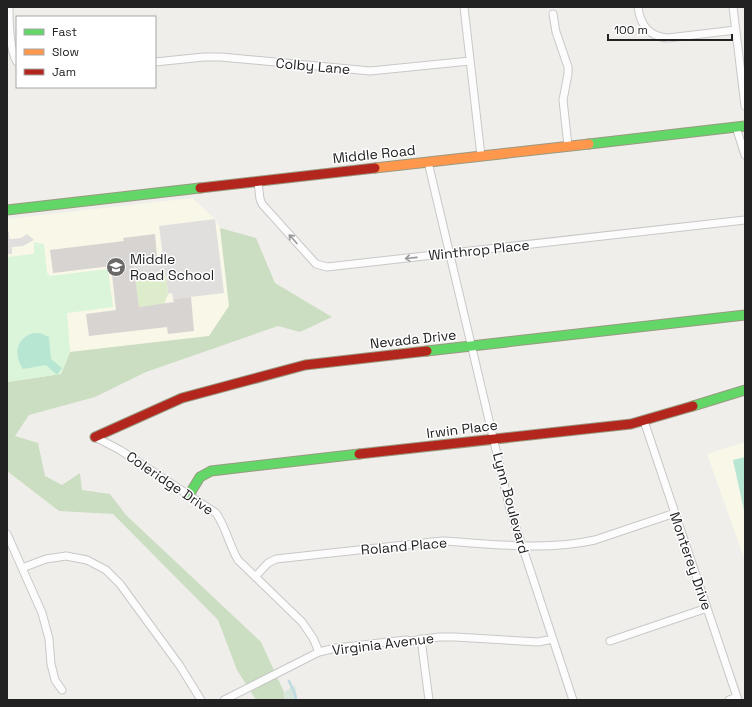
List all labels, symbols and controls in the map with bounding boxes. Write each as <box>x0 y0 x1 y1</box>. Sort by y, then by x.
legend <box>16 16 156 88</box>
scale bar <box>608 16 732 42</box>
text: 100 m <box>614 22 648 38</box>
text: Fast <box>52 24 77 40</box>
text: Slow <box>52 44 79 60</box>
street label: Colby Lane <box>275 54 351 78</box>
text: Jam <box>52 64 76 80</box>
street label: Middle Road <box>332 141 416 167</box>
one-way arrow <box>288 233 297 244</box>
street label: Winthrop Place <box>427 236 531 264</box>
place label: Middle Road School <box>130 250 214 284</box>
one-way arrow <box>405 254 418 262</box>
school or university icon: Middle Road School <box>105 256 127 278</box>
street label: Nevada Drive <box>369 326 457 352</box>
street label: Irwin Place <box>425 416 499 442</box>
street label: Coleridge Drive <box>123 447 217 519</box>
street label: Lynn Boulevard <box>489 450 533 556</box>
street label: Monterey Drive <box>666 510 716 612</box>
street label: Roland Place <box>360 533 448 559</box>
street label: Virginia Avenue <box>331 629 435 659</box>

